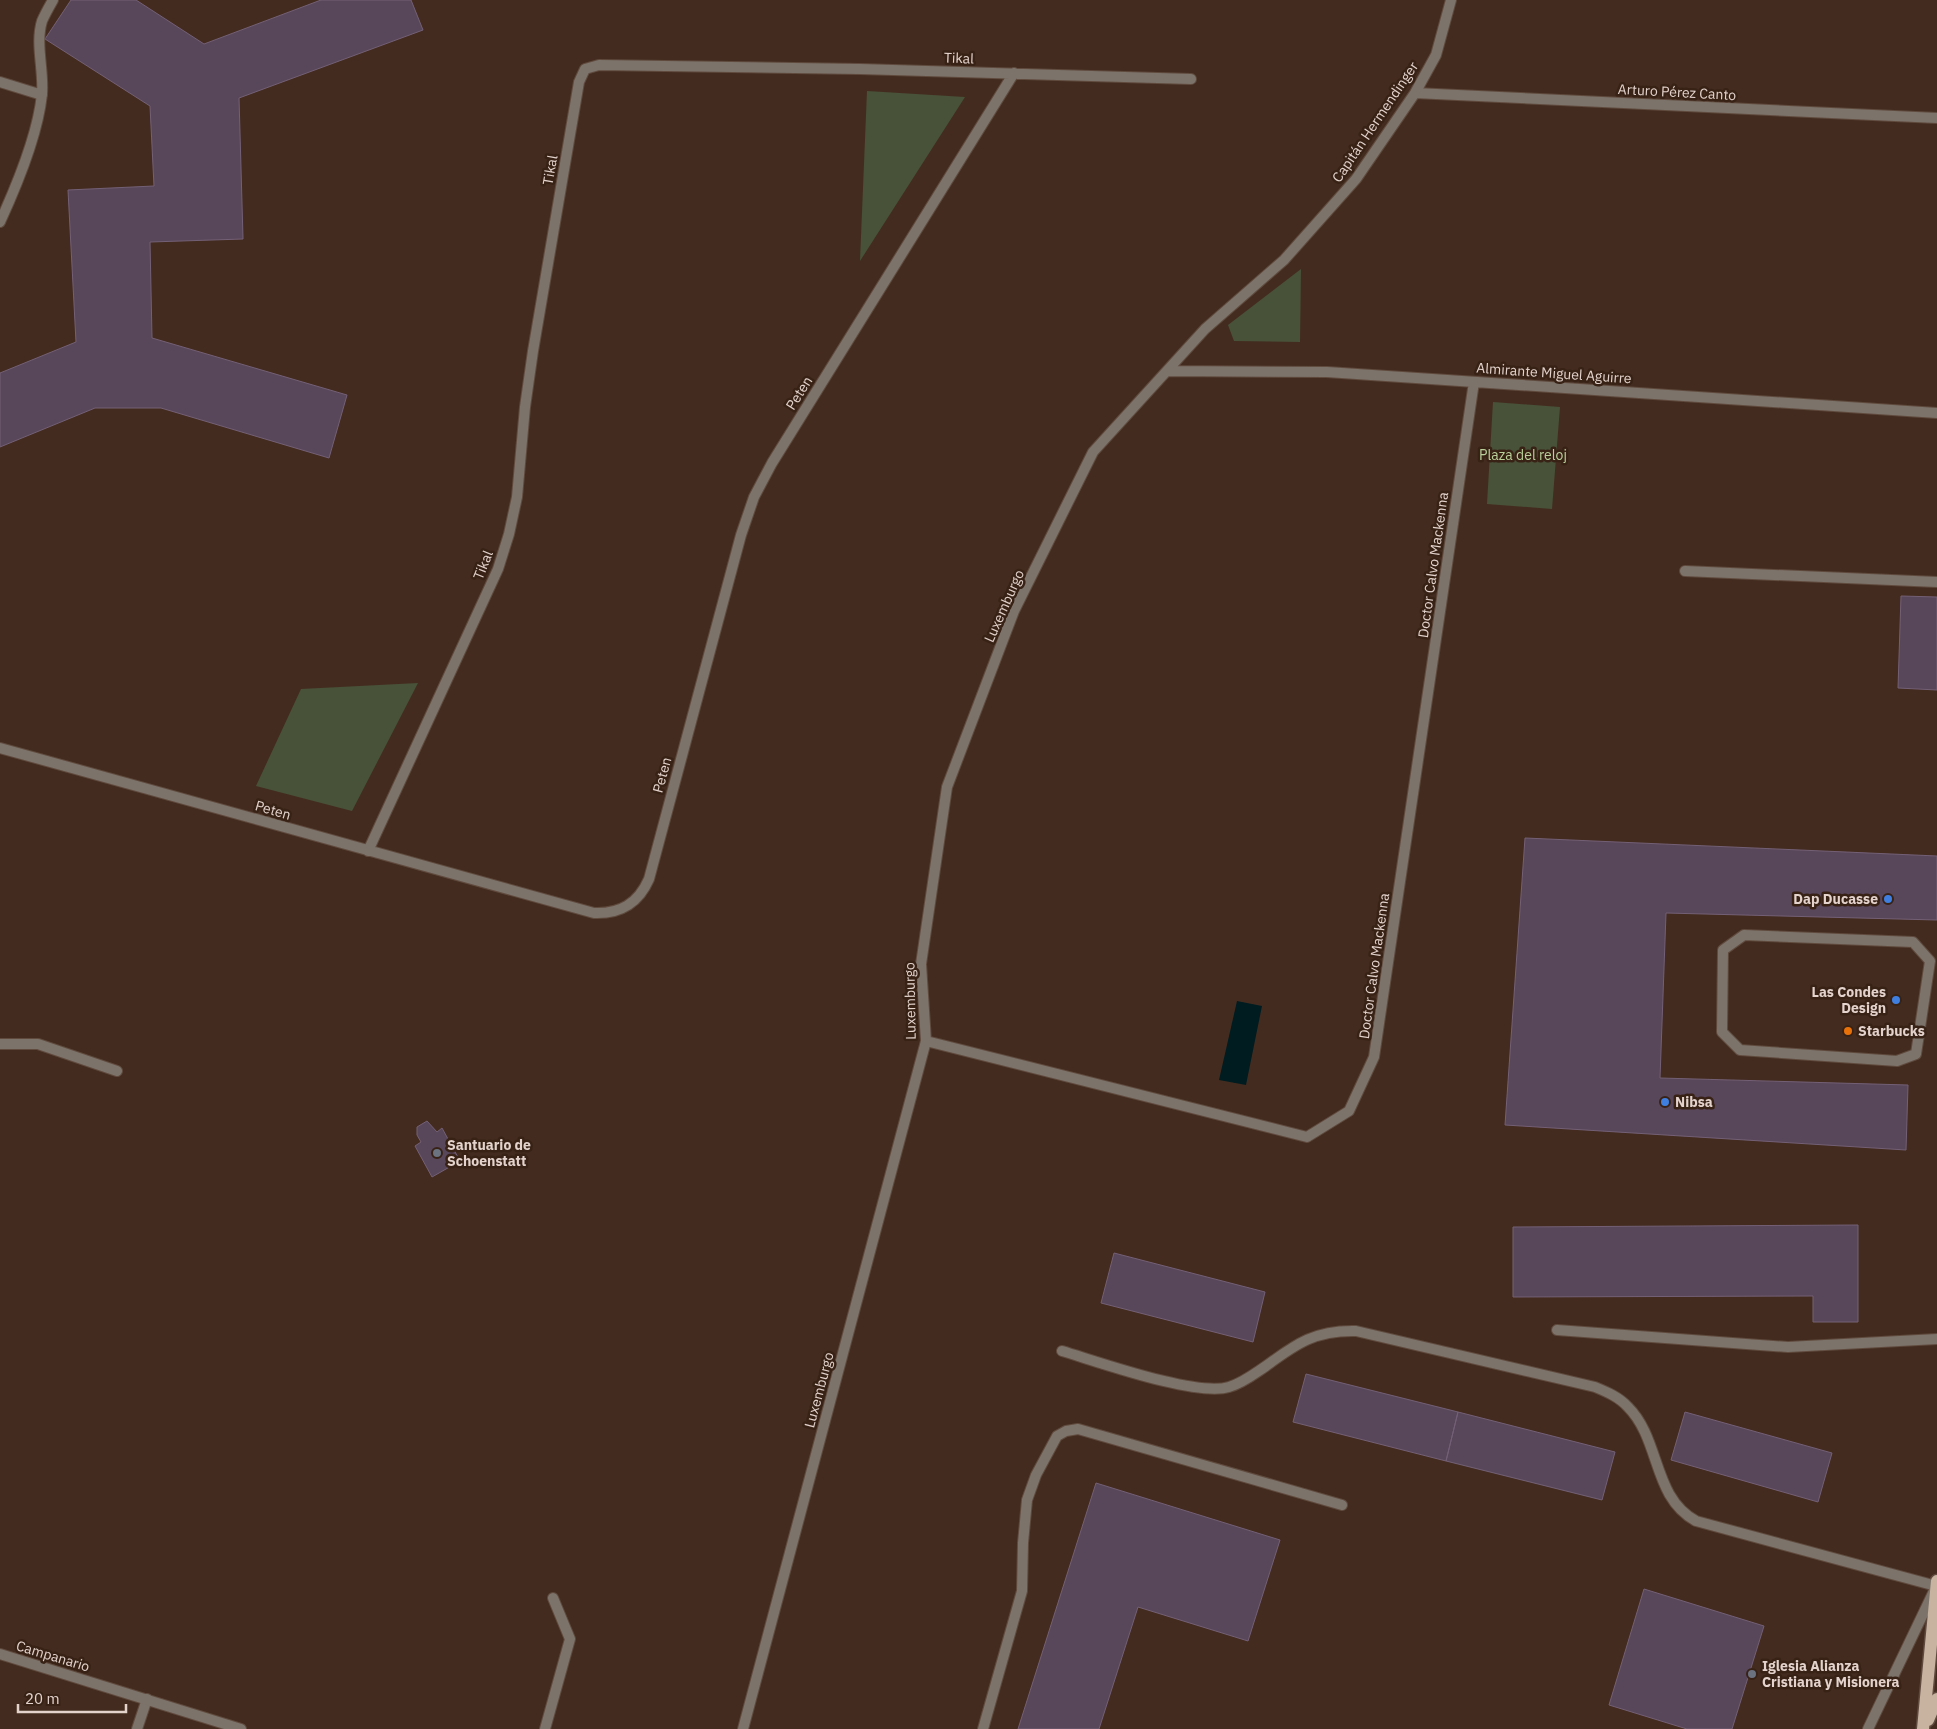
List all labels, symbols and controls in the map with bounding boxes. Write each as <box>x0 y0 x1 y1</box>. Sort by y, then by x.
street label: Tikal <box>944 48 975 68</box>
street label: Capitán Hermendinger <box>1328 58 1422 186</box>
street label: Arturo Pérez Canto <box>1617 80 1737 104</box>
street label: Tikal <box>539 153 562 186</box>
street label: Almirante Miguel Aguirre <box>1476 359 1632 387</box>
street label: Peten <box>782 373 816 413</box>
park label: Plaza del reloj <box>1479 446 1567 464</box>
street label: Doctor Calvo Mackenna <box>1414 490 1452 639</box>
street label: Tikal <box>469 548 497 582</box>
street label: Luxemburgo <box>980 567 1028 645</box>
street label: Peten <box>649 755 675 795</box>
street label: Peten <box>253 796 293 824</box>
place label: Dap Ducasse <box>1793 890 1878 908</box>
street label: Doctor Calvo Mackenna <box>1355 891 1393 1040</box>
marker: Dap Ducasse <box>1882 893 1894 905</box>
street label: Luxemburgo <box>900 962 920 1040</box>
place label: Las Condes Design <box>1811 983 1886 1017</box>
marker: Las Condes Design <box>1890 994 1902 1006</box>
place label: Starbucks <box>1858 1022 1925 1040</box>
marker: Starbucks <box>1842 1025 1854 1037</box>
place label: Nibsa <box>1675 1093 1713 1111</box>
marker: Nibsa <box>1659 1096 1671 1108</box>
place label: Santuario de Schoenstatt <box>447 1136 531 1170</box>
marker: Santuario de Schoenstatt <box>431 1147 443 1159</box>
street label: Luxemburgo <box>800 1350 838 1430</box>
street label: Campanario <box>14 1636 92 1676</box>
place label: Iglesia Alianza Cristiana y Misionera <box>1762 1657 1900 1691</box>
marker: Iglesia Alianza Cristiana y Misionera <box>1746 1668 1758 1680</box>
scale bar <box>18 1682 125 1714</box>
text: 20 m <box>25 1689 60 1708</box>

